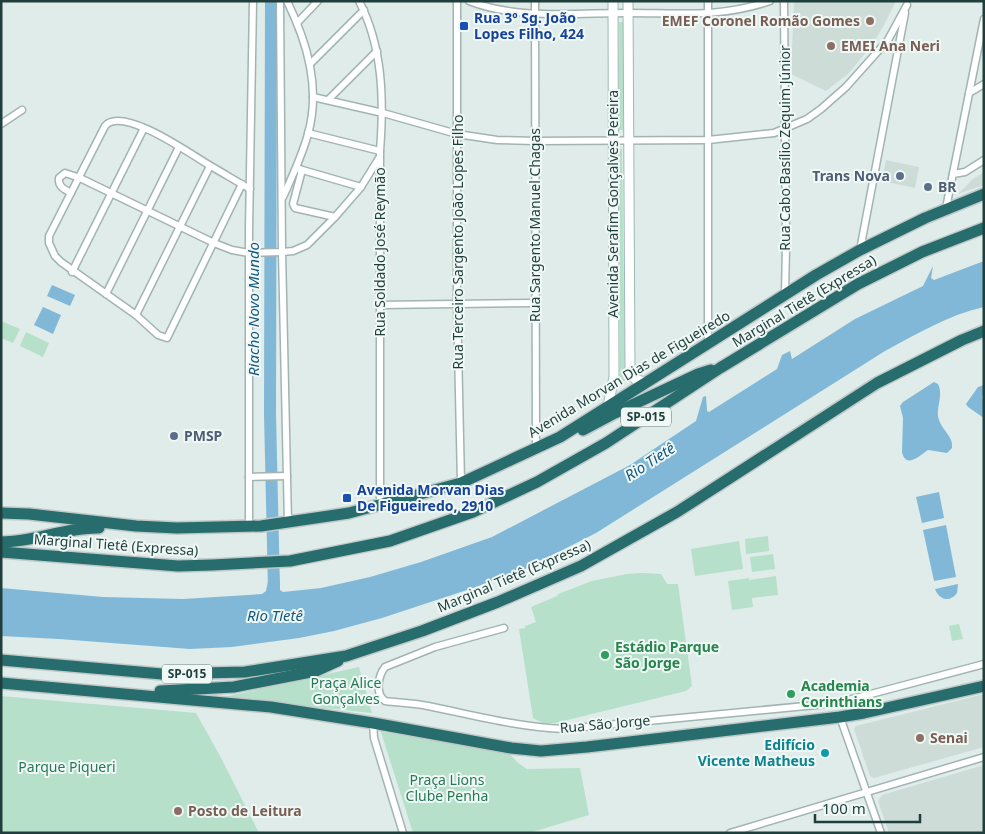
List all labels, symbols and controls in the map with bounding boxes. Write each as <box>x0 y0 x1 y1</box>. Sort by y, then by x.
place label: Rua 3º Sg. João Lopes Filho, 424 <box>474 8 584 43</box>
place label: EMEF Coronel Romão Gomes <box>662 11 860 30</box>
marker: EMEF Coronel Romão Gomes <box>864 15 876 27</box>
marker: Rua 3º Sg. João Lopes Filho, 424 <box>458 20 470 32</box>
place label: EMEI Ana Neri <box>841 36 940 55</box>
marker: EMEI Ana Neri <box>825 40 837 52</box>
street label: Rua Cabo Basílio Zequim Júnior <box>775 45 794 251</box>
street label: Avenida Serafim Gonçalves Pereira <box>603 90 622 318</box>
street label: Rua Terceiro Sargento João Lopes Filho <box>448 115 467 369</box>
street label: Rua Sargento Manuel Chagas <box>525 128 544 322</box>
place label: Trans Nova <box>812 166 890 185</box>
street label: Rua Soldado José Reymão <box>370 167 389 337</box>
marker: Trans Nova <box>894 170 906 182</box>
place label: BR <box>938 177 957 196</box>
marker: BR <box>922 181 934 193</box>
water label: Riacho Novo Mundo <box>243 242 263 376</box>
street label: Marginal Tietê (Expressa) <box>728 250 879 351</box>
street label: Avenida Morvan Dias de Figueiredo <box>524 305 733 442</box>
road number: SP-015 <box>621 408 671 427</box>
place label: PMSP <box>184 426 223 445</box>
marker: PMSP <box>168 430 180 442</box>
water label: Rio Tietê <box>620 437 679 485</box>
place label: Avenida Morvan Dias De Figueiredo, 2910 <box>357 480 504 515</box>
marker: Avenida Morvan Dias De Figueiredo, 2910 <box>341 492 353 504</box>
street label: Marginal Tietê (Expressa) <box>33 529 199 560</box>
street label: Marginal Tietê (Expressa) <box>434 535 593 617</box>
water label: Rio Tietê <box>247 605 304 625</box>
place label: Estádio Parque São Jorge <box>615 637 719 672</box>
marker: Estádio Parque São Jorge <box>599 649 611 661</box>
road number: SP-015 <box>162 664 212 684</box>
park label: Praça Alice Gonçalves <box>311 673 382 708</box>
place label: Academia Corinthians <box>801 676 882 711</box>
marker: Academia Corinthians <box>785 688 797 700</box>
street label: Rua São Jorge <box>559 710 651 737</box>
place label: Senai <box>930 728 968 747</box>
marker: Senai <box>914 732 926 744</box>
place label: Edifício Vicente Matheus <box>698 735 815 770</box>
marker: Edifício Vicente Matheus <box>819 747 831 759</box>
park label: Parque Piqueri <box>18 757 116 776</box>
park label: Praça Lions Clube Penha <box>406 770 488 805</box>
scale bar <box>815 792 920 824</box>
text: 100 m <box>822 798 866 818</box>
place label: Posto de Leitura <box>188 801 302 820</box>
marker: Posto de Leitura <box>172 805 184 817</box>

